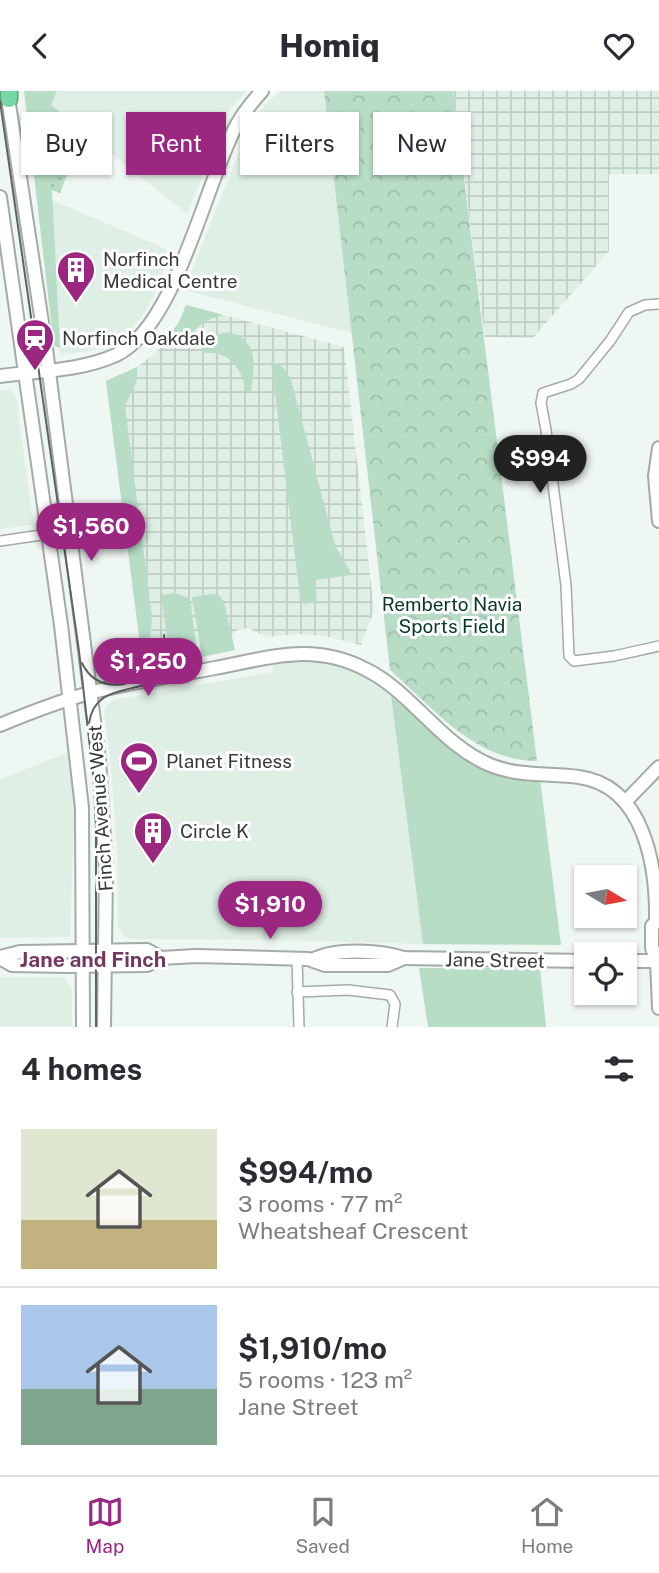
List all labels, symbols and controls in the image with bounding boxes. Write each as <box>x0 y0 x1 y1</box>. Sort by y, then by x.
icon: back <box>21 27 59 65</box>
text: Homiq <box>279 27 380 64</box>
icon: heart <box>600 27 638 65</box>
chip: Buy <box>21 112 112 175</box>
chip: Rent <box>126 112 226 175</box>
chip: Filters <box>240 112 359 175</box>
chip: New <box>373 112 471 175</box>
place label: Norfinch Medical Centre <box>103 248 238 292</box>
building icon: Norfinch Medical Centre <box>55 249 97 304</box>
station icon: Norfinch Oakdale <box>14 317 56 372</box>
place label: Norfinch Oakdale <box>62 327 216 349</box>
pin: $994 <box>499 435 581 495</box>
text: $994 <box>510 444 570 471</box>
pin: $1,560 <box>34 503 148 563</box>
text: $1,560 <box>52 512 130 539</box>
park label: Remberto Navia Sports Field <box>382 593 522 637</box>
pin: $1,250 <box>91 639 205 698</box>
text: $1,250 <box>109 647 187 674</box>
street label: Finch Avenue West <box>83 724 117 892</box>
sports icon: Planet Fitness <box>118 740 160 795</box>
place label: Planet Fitness <box>166 750 292 772</box>
building icon: Circle K <box>132 810 174 865</box>
place label: Circle K <box>180 820 249 842</box>
north arrow <box>574 865 637 927</box>
map controls <box>574 865 637 1005</box>
pin: $1,910 <box>213 881 327 941</box>
text: $1,910 <box>234 890 306 917</box>
button: locate <box>574 942 637 1005</box>
district label: Jane and Finch <box>20 947 166 972</box>
street label: Jane Street <box>445 948 545 972</box>
icon: filters <box>600 1050 638 1088</box>
text: 4 homes <box>21 1051 142 1087</box>
text: $994/mo <box>238 1154 373 1190</box>
icon: home <box>77 1157 161 1241</box>
text: 3 rooms · 77 m² <box>238 1190 402 1217</box>
text: Wheatsheaf Crescent <box>238 1217 468 1244</box>
text: $1,910/mo <box>238 1330 387 1366</box>
icon: home <box>77 1333 161 1417</box>
text: 5 rooms · 123 m² <box>238 1366 412 1393</box>
text: Jane Street <box>238 1393 359 1420</box>
tab: Map <box>86 1493 124 1557</box>
tab: Saved <box>295 1493 350 1557</box>
tab: Home <box>521 1493 573 1557</box>

